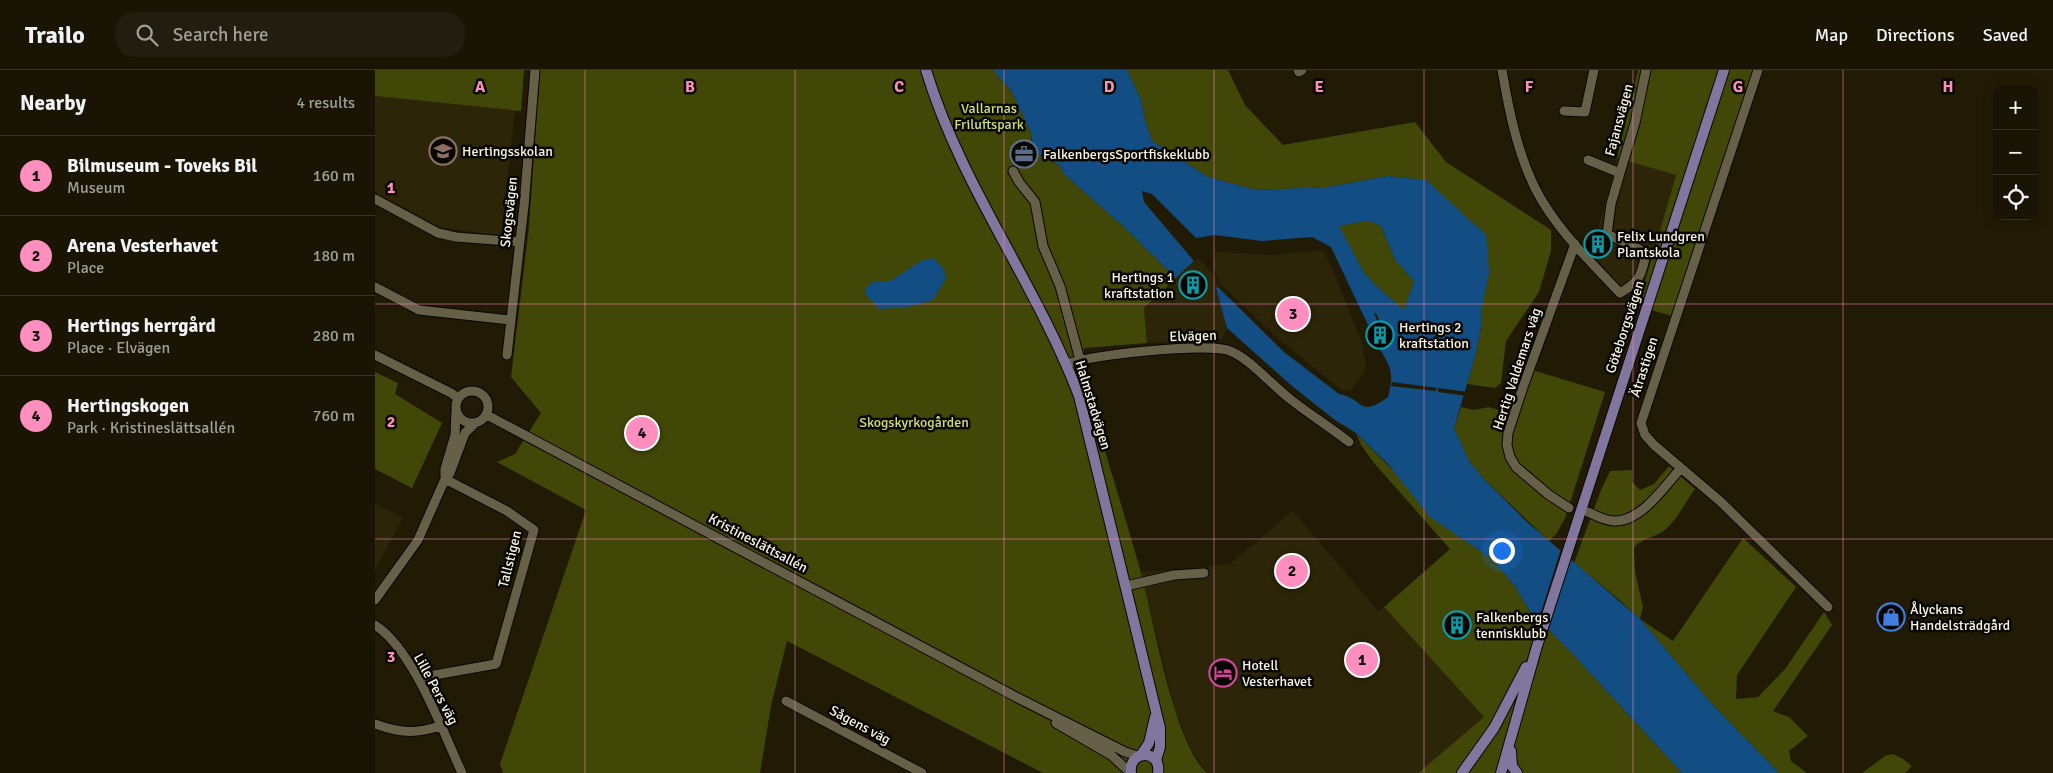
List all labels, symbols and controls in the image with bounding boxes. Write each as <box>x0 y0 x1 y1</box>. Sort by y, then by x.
search box <box>115 12 465 57</box>
text: Trailo <box>25 20 85 50</box>
icon: search <box>133 21 161 49</box>
text: Search here <box>173 23 269 47</box>
text: Map <box>1815 24 1848 46</box>
text: Directions <box>1876 24 1955 46</box>
text: Saved <box>1983 24 2028 46</box>
text: A <box>475 77 486 97</box>
text: B <box>685 77 695 97</box>
text: C <box>894 77 904 97</box>
text: D <box>1104 77 1115 97</box>
text: E <box>1314 77 1324 97</box>
text: F <box>1525 77 1534 97</box>
text: G <box>1733 77 1743 97</box>
text: H <box>1943 77 1953 97</box>
street label: Fajansvägen <box>1601 82 1637 158</box>
map controls <box>1993 85 2038 220</box>
button: + <box>1993 85 2038 130</box>
text: Nearby <box>20 90 86 116</box>
text: 4 results <box>296 93 355 113</box>
park label: Vallarnas Friluftspark <box>954 100 1024 133</box>
button: − <box>1993 130 2038 175</box>
school or university icon: Hertingsskolan <box>428 136 458 166</box>
office icon: FalkenbergsSportfiskeklubb <box>1009 139 1039 169</box>
place label: Hertingsskolan <box>462 143 553 160</box>
place label: FalkenbergsSportfiskeklubb <box>1043 146 1210 163</box>
text: Bilmuseum - Toveks Bil <box>67 154 257 178</box>
text: 1 <box>32 166 40 186</box>
text: 160 m <box>313 166 355 186</box>
button: locate <box>1993 175 2038 220</box>
street label: Skogsvägen <box>497 176 521 248</box>
text: Museum <box>67 178 125 198</box>
text: 1 <box>387 178 396 198</box>
place label: Felix Lundgren Plantskola <box>1617 228 1705 261</box>
building icon: Felix Lundgren Plantskola <box>1583 229 1613 259</box>
text: Arena Vesterhavet <box>67 234 218 258</box>
text: 2 <box>32 246 40 266</box>
text: 180 m <box>313 246 355 266</box>
text: Place <box>67 258 104 278</box>
place label: Hertings 1 kraftstation <box>1104 269 1174 302</box>
building icon: Hertings 1 kraftstation <box>1178 270 1208 300</box>
street label: Göteborgsvägen <box>1602 278 1648 376</box>
pin: 3 <box>1277 295 1309 333</box>
street label: Hertig Valdemars väg <box>1489 306 1545 432</box>
text: Hertings herrgård <box>67 314 216 338</box>
place label: Hertings 2 kraftstation <box>1399 319 1469 352</box>
building icon: Hertings 2 kraftstation <box>1365 320 1395 350</box>
text: 3 <box>32 326 40 346</box>
text: 280 m <box>313 326 355 346</box>
street label: Elvägen <box>1169 327 1217 345</box>
street label: Ätrastigen <box>1626 335 1662 399</box>
text: Place · Elvägen <box>67 338 170 358</box>
street label: Halmstadvägen <box>1071 358 1115 452</box>
text: Hertingskogen <box>67 394 189 418</box>
text: 4 <box>32 406 40 426</box>
text: 760 m <box>313 406 355 426</box>
text: 2 <box>387 412 395 432</box>
pin: 4 <box>626 414 658 452</box>
park label: Skogskyrkogården <box>859 414 969 431</box>
text: Park · Kristineslättsallén <box>67 418 235 438</box>
street label: Kristineslättsallén <box>705 510 811 576</box>
street label: Tallstigen <box>495 529 525 589</box>
your location <box>1489 538 1515 564</box>
pin: 2 <box>1276 552 1308 590</box>
place label: Ålyckans Handelsträdgård <box>1910 601 2010 634</box>
shop icon: Ålyckans Handelsträdgård <box>1876 602 1906 632</box>
place label: Falkenbergs tennisklubb <box>1476 609 1548 642</box>
building icon: Falkenbergs tennisklubb <box>1442 610 1472 640</box>
pin: 1 <box>1346 641 1378 679</box>
text: 3 <box>387 647 395 667</box>
street label: Lille Pers väg <box>410 650 462 728</box>
place label: Hotell Vesterhavet <box>1242 657 1312 690</box>
hotel icon: Hotell Vesterhavet <box>1208 658 1238 688</box>
street label: Sågens väg <box>826 702 894 748</box>

